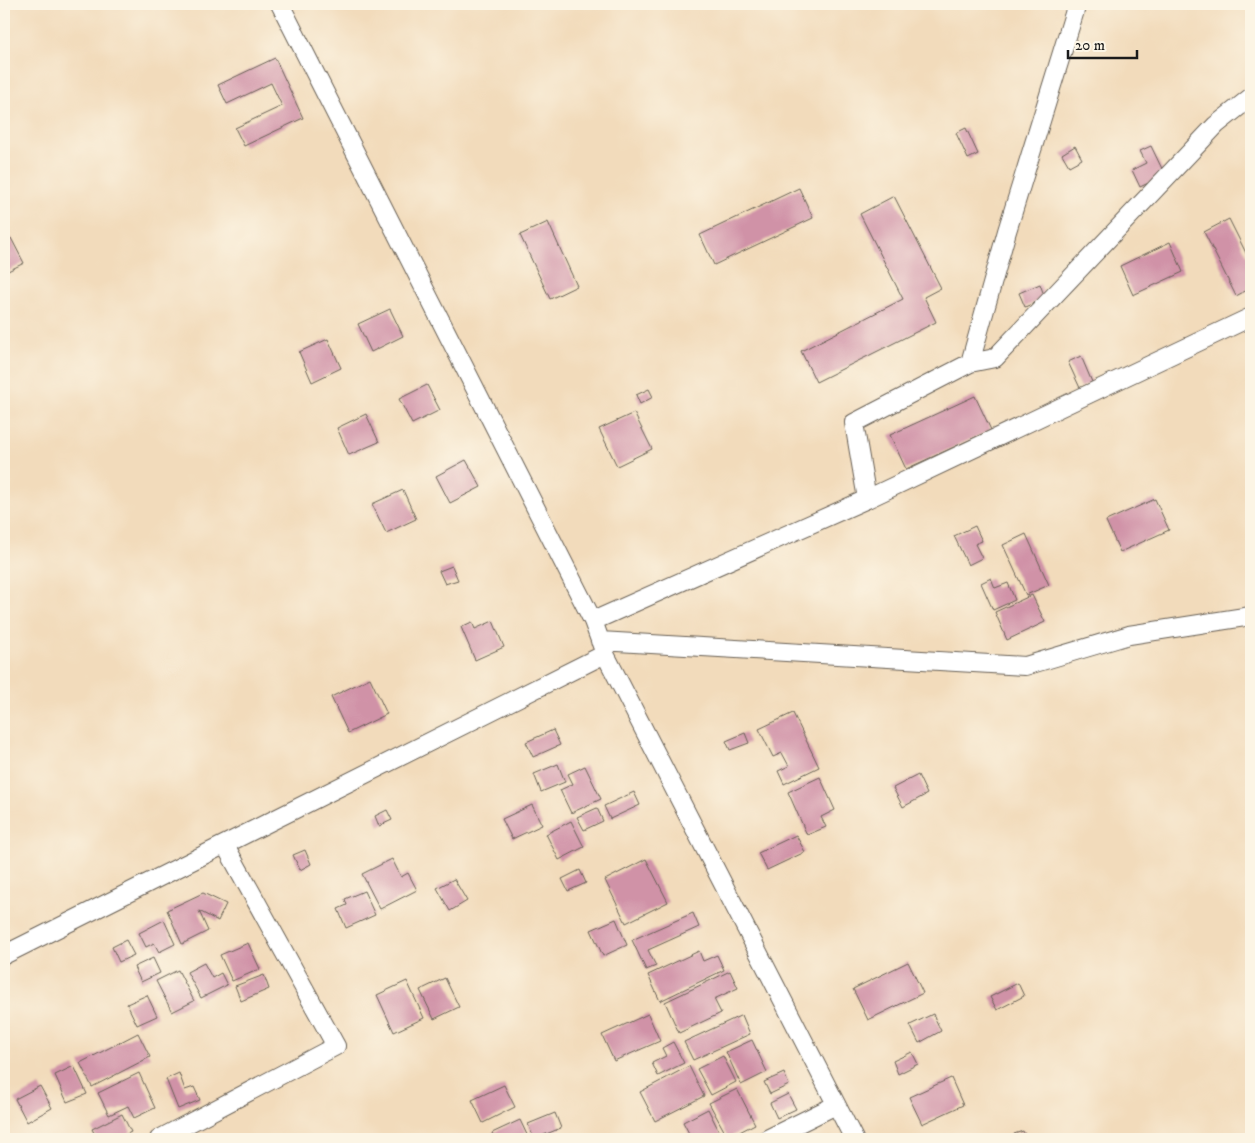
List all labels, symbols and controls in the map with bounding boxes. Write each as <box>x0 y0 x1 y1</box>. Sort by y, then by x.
scale bar <box>1068 28 1136 60</box>
text: 20 m <box>1075 36 1105 55</box>

